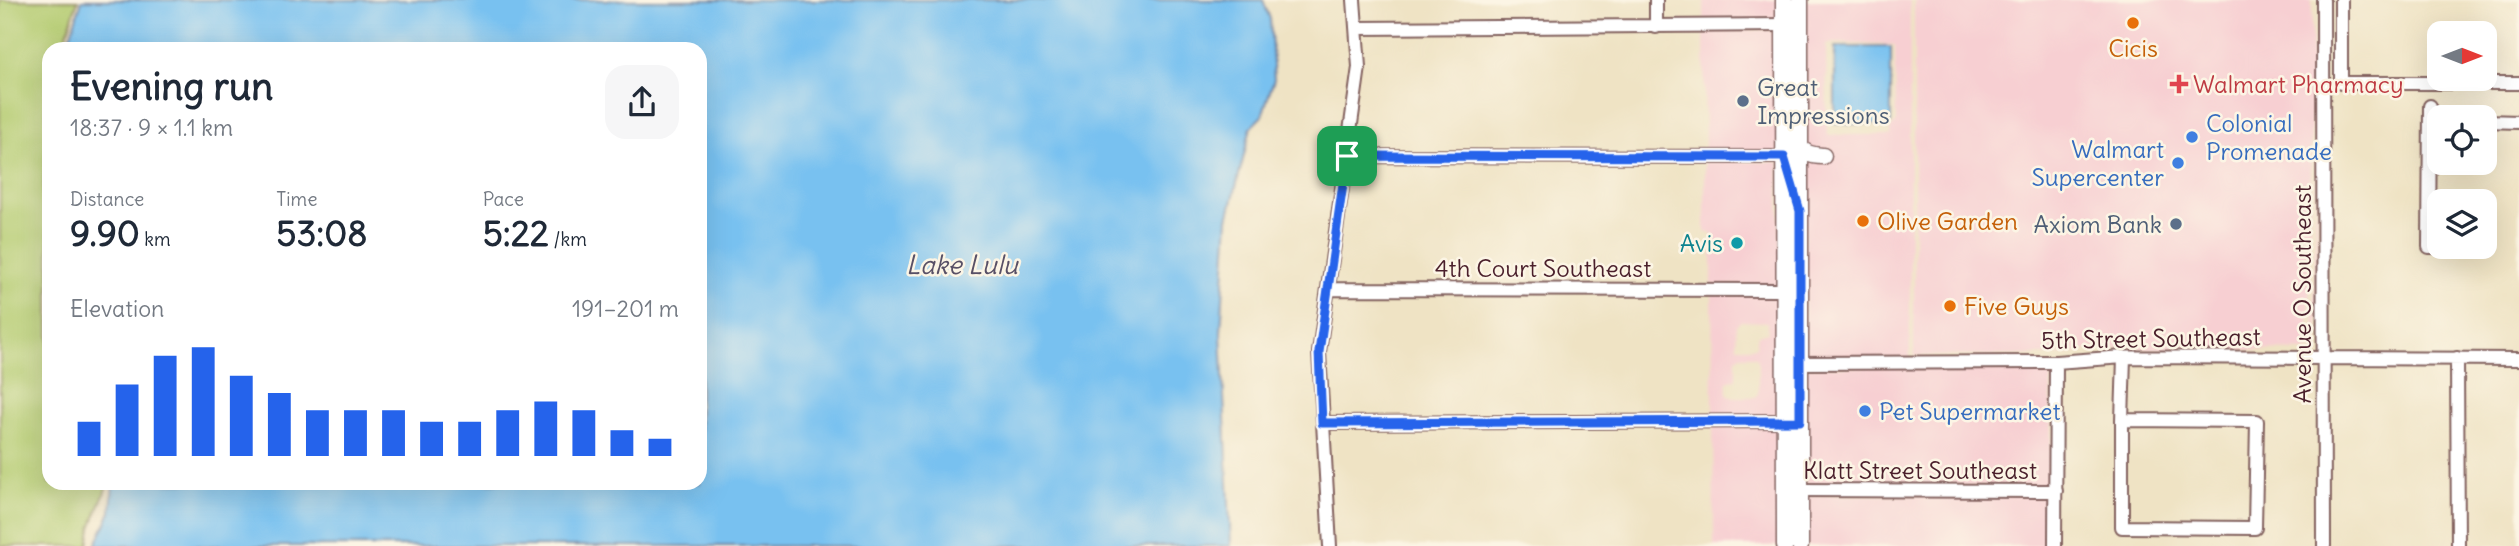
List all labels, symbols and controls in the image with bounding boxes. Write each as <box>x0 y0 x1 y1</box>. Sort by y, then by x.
marker: Cicis <box>2125 15 2141 31</box>
north arrow <box>2427 21 2497 91</box>
map controls <box>2427 21 2497 259</box>
place label: Cicis <box>2108 33 2158 63</box>
text: Evening run <box>70 63 273 110</box>
button: share <box>605 65 679 139</box>
place label: Walmart Pharmacy <box>2193 69 2404 99</box>
place label: Great Impressions <box>1757 72 1890 130</box>
marker: Walmart Pharmacy <box>2171 76 2187 92</box>
marker: Great Impressions <box>1735 93 1751 109</box>
button: locate <box>2427 105 2497 175</box>
place label: Colonial Promenade <box>2206 108 2332 166</box>
text: 18:37 · 9 × 1.1 km <box>70 113 233 142</box>
pin <box>1317 126 1377 186</box>
marker: Colonial Promenade <box>2184 129 2200 145</box>
place label: Walmart Supercenter <box>2031 134 2164 192</box>
icon: arrive <box>1328 137 1366 175</box>
marker: Walmart Supercenter <box>2170 155 2186 171</box>
street label: Avenue O Southeast <box>2287 185 2317 403</box>
text: Distance <box>70 187 144 211</box>
text: Time <box>276 187 317 211</box>
text: Pace <box>483 187 524 211</box>
button: layers <box>2427 189 2497 259</box>
place label: Olive Garden <box>1877 206 2018 236</box>
place label: Axiom Bank <box>2034 209 2162 239</box>
text: 9.90 <box>70 211 140 255</box>
text: 53:08 <box>276 211 367 255</box>
text: 5:22 <box>483 211 549 255</box>
marker: Olive Garden <box>1855 213 1871 229</box>
marker: Axiom Bank <box>2168 216 2184 232</box>
text: km <box>140 227 171 251</box>
text: /km <box>549 227 587 251</box>
place label: Avis <box>1680 228 1723 258</box>
marker: Avis <box>1729 235 1745 251</box>
water label: Lake Lulu <box>906 248 1020 281</box>
street label: 4th Court Southeast <box>1435 253 1651 283</box>
place label: Five Guys <box>1964 291 2069 321</box>
text: Elevation <box>70 294 164 323</box>
text: 191–201 m <box>572 294 679 323</box>
marker: Five Guys <box>1942 298 1958 314</box>
street label: 5th Street Southeast <box>2041 321 2261 355</box>
place label: Pet Supermarket <box>1879 396 2061 426</box>
marker: Pet Supermarket <box>1857 403 1873 419</box>
street label: Klatt Street Southeast <box>1803 455 2037 485</box>

